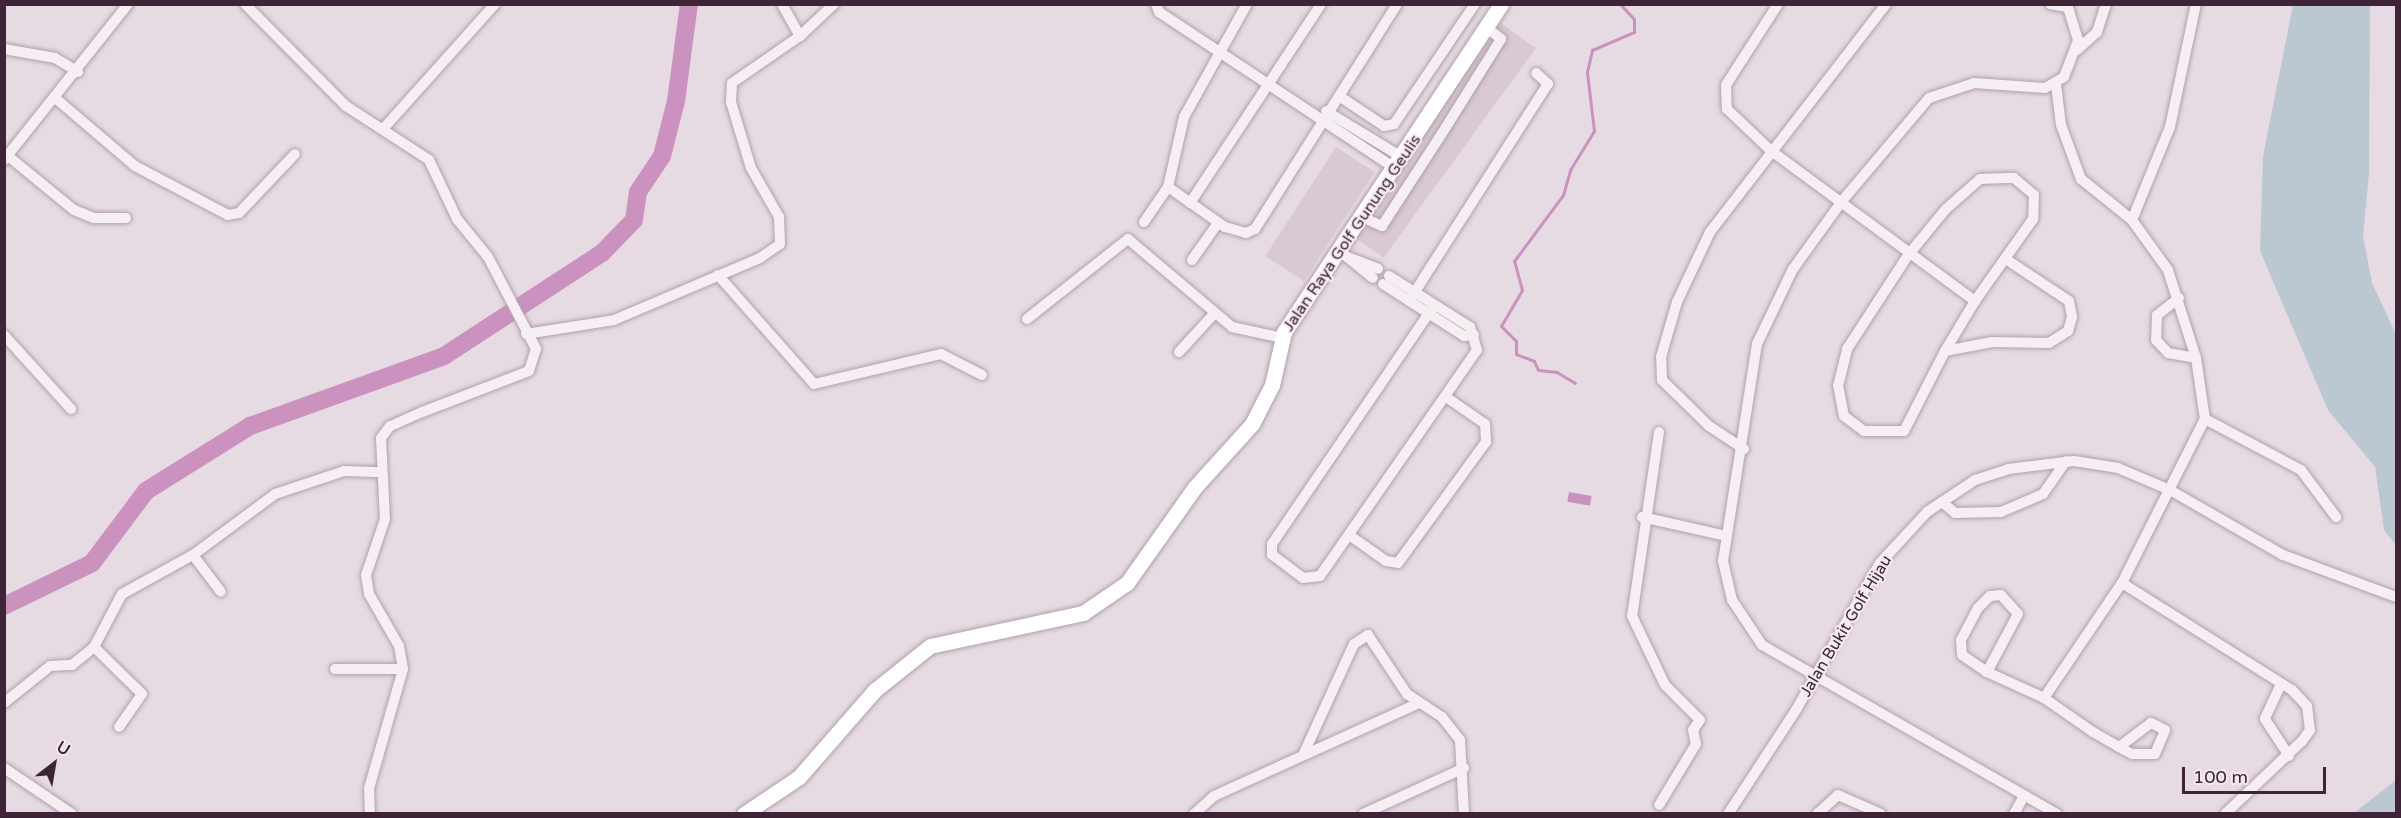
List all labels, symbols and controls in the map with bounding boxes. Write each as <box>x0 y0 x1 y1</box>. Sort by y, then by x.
street label: Jalan Raya Golf Gunung Geulis <box>1279 131 1425 335</box>
street label: Jalan Bukit Golf Hijau <box>1796 552 1896 700</box>
north arrow <box>24 734 84 794</box>
text: U <box>53 737 74 760</box>
scale bar <box>2185 755 2329 793</box>
text: 100 m <box>2193 766 2248 788</box>

